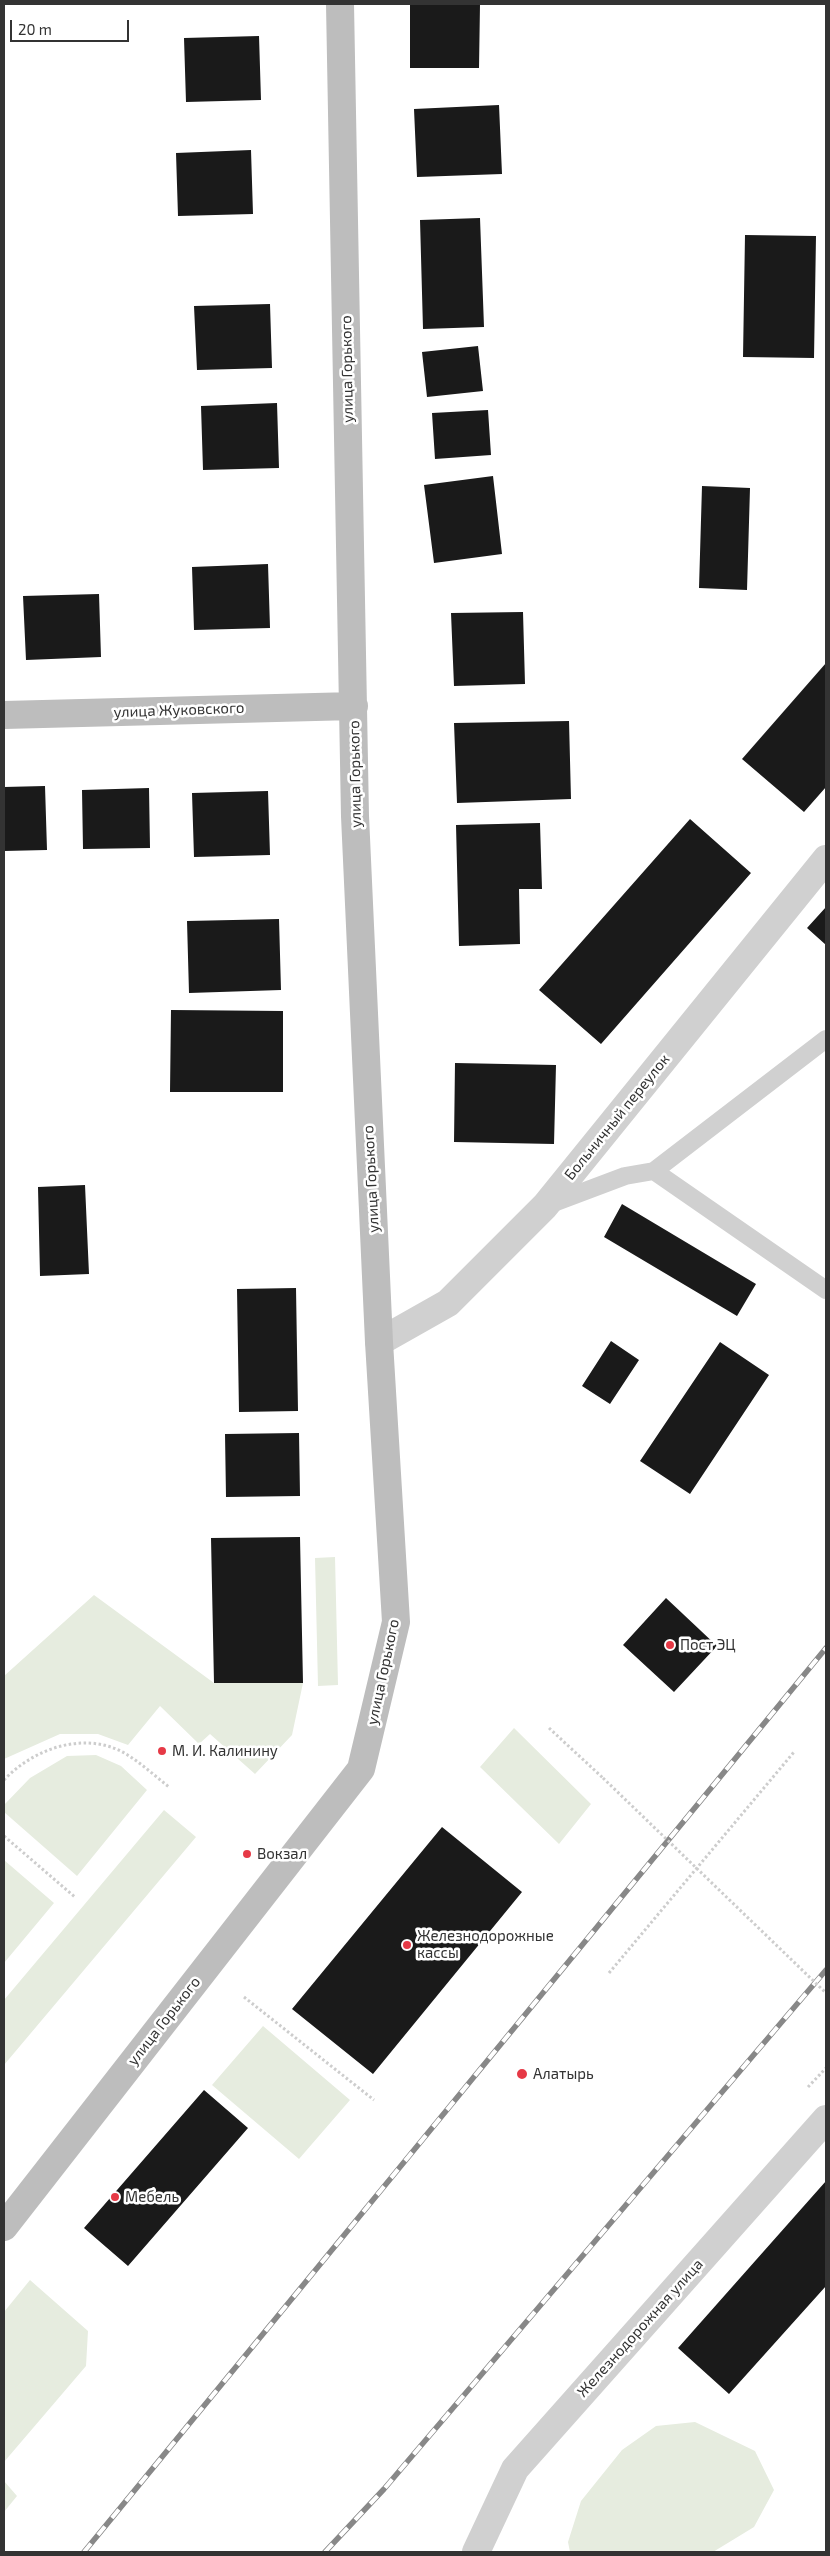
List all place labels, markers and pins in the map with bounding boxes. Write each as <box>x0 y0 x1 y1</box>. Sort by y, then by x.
place label: Пост ЭЦ <box>680 1636 736 1654</box>
marker: Пост ЭЦ <box>664 1639 676 1651</box>
place label: М. И. Калинину <box>172 1742 278 1760</box>
marker: М. И. Калинину <box>156 1745 168 1757</box>
place label: Вокзал <box>257 1845 307 1863</box>
marker: Вокзал <box>241 1848 253 1860</box>
place label: Железнодорожные кассы <box>417 1927 554 1962</box>
marker: Железнодорожные кассы <box>401 1939 413 1951</box>
place label: Алатырь <box>533 2065 594 2083</box>
marker: Алатырь <box>515 2067 529 2081</box>
place label: Мебель <box>125 2188 179 2206</box>
marker: Мебель <box>109 2191 121 2203</box>

